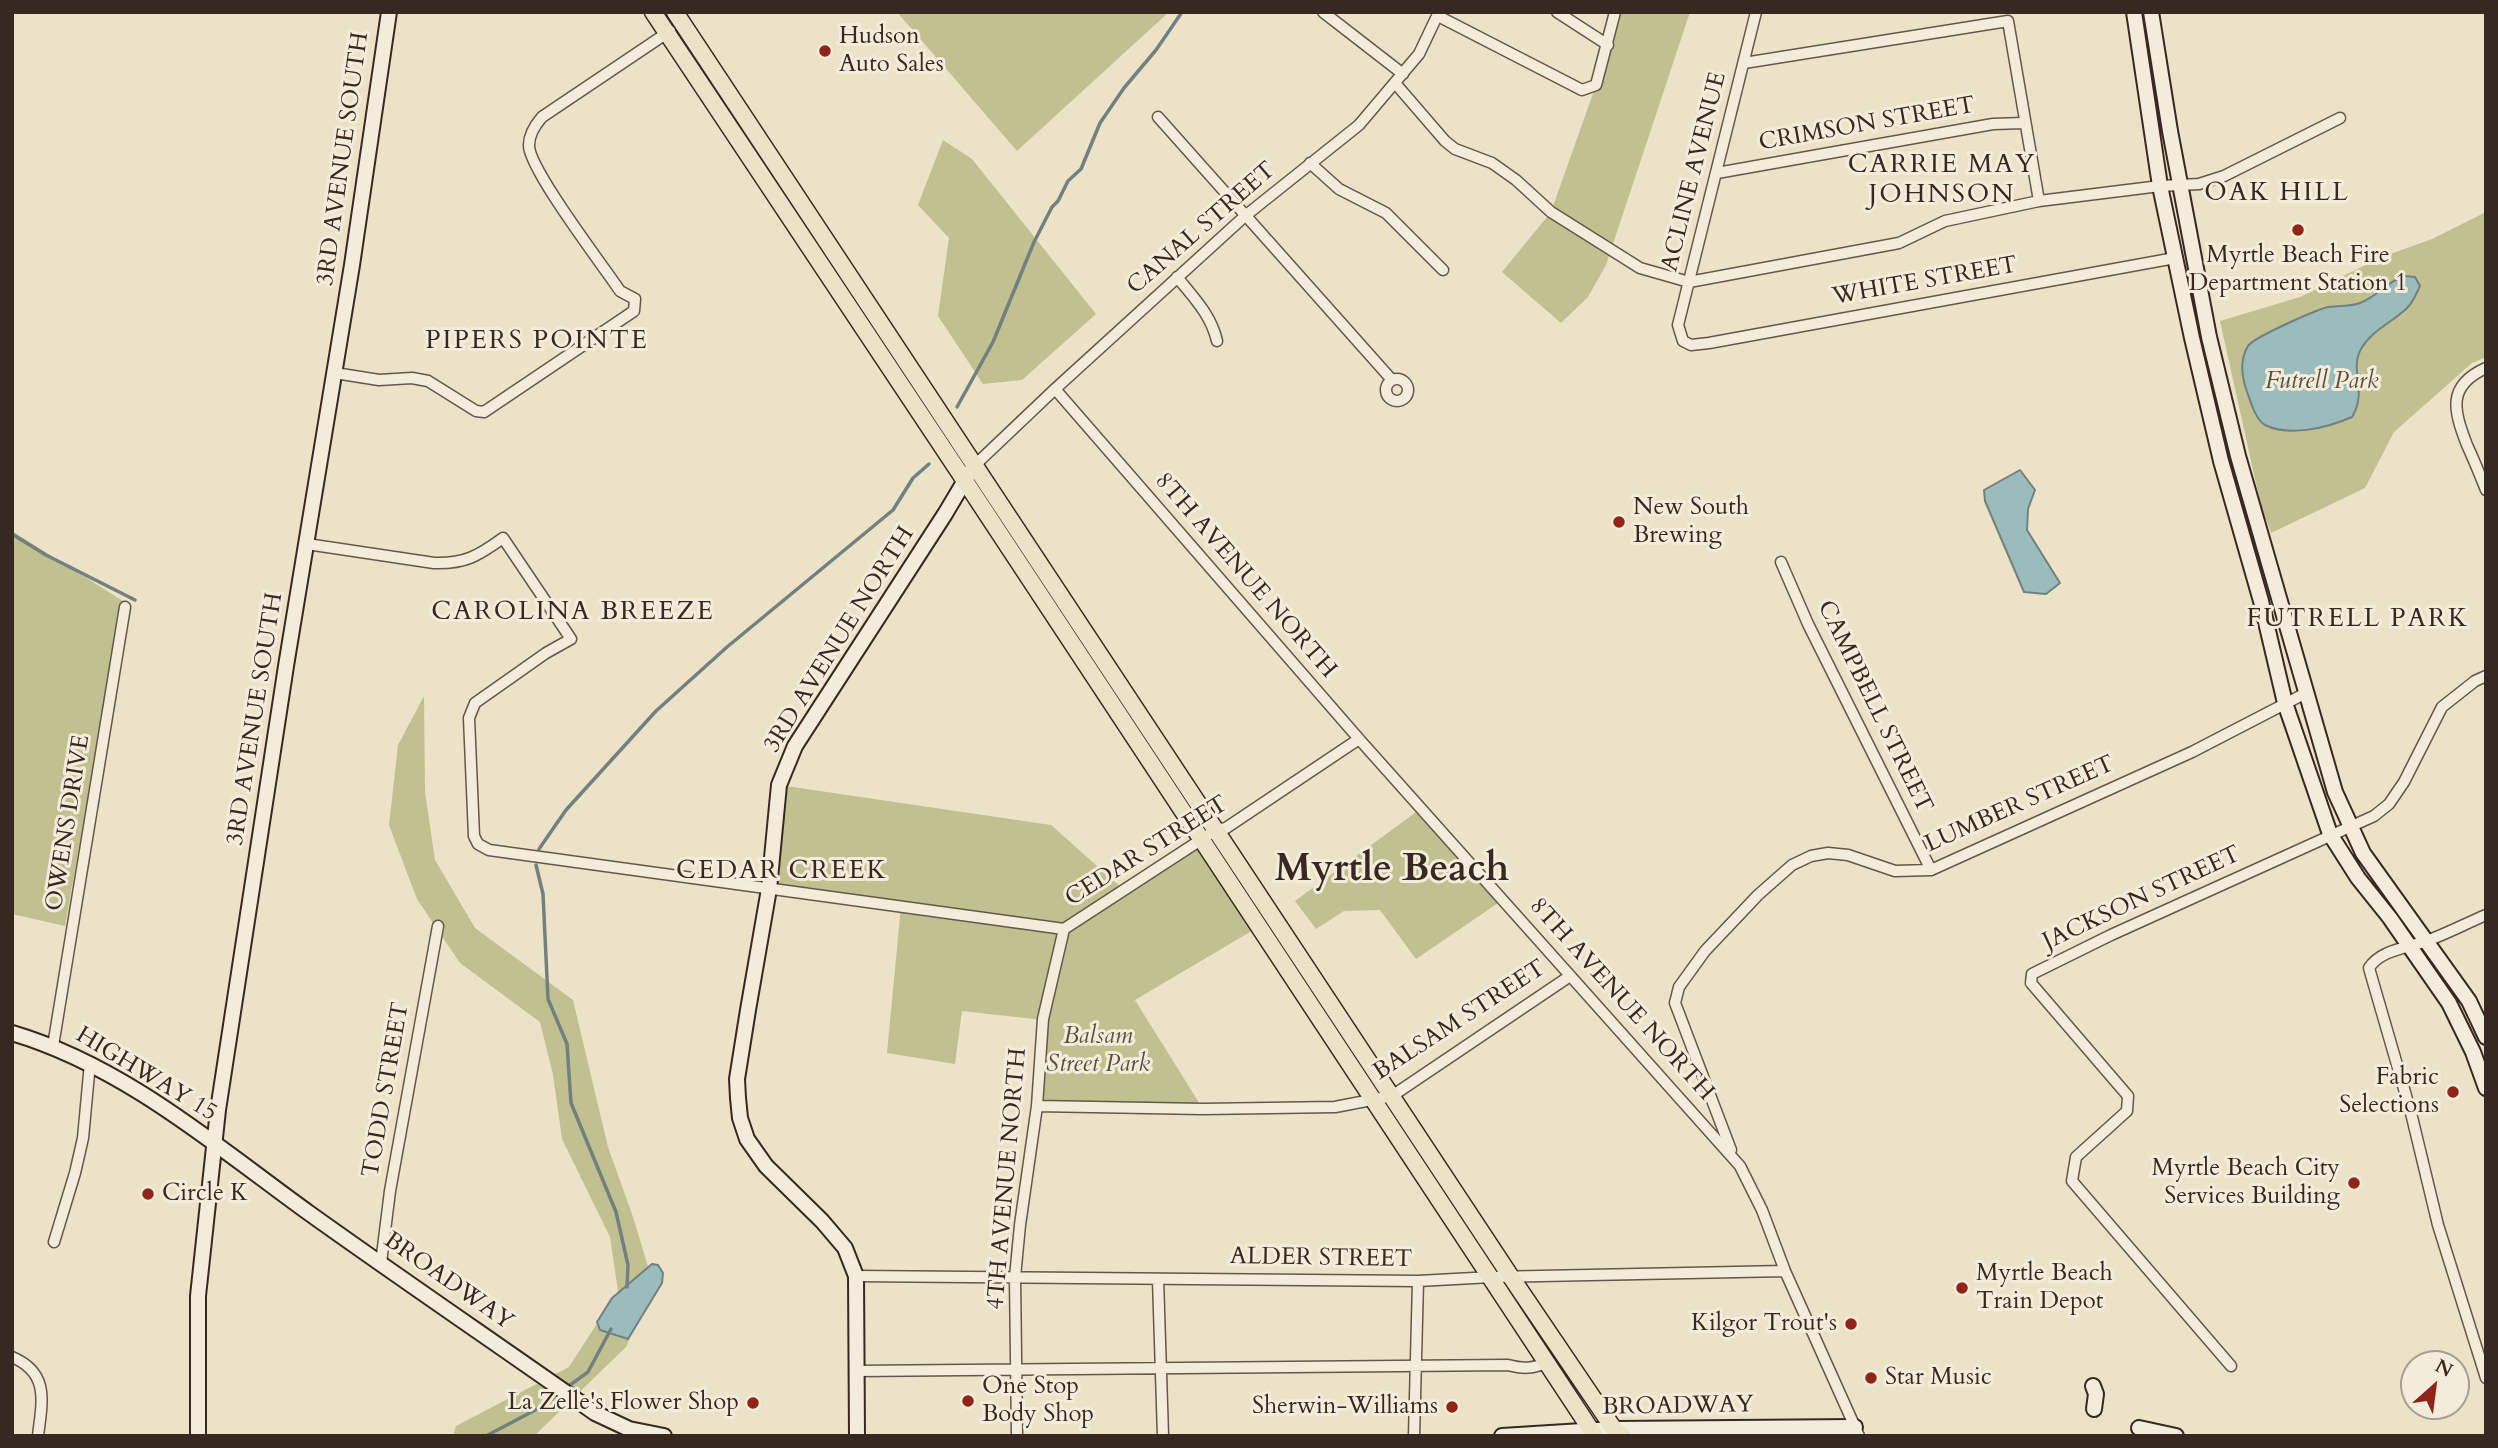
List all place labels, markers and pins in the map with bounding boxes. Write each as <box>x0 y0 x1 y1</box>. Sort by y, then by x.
place label: Hudson Auto Sales <box>839 23 944 79</box>
marker: Hudson Auto Sales <box>817 43 833 59</box>
marker: Myrtle Beach Fire Department Station 1 <box>2290 222 2306 238</box>
place label: Myrtle Beach Fire Department Station 1 <box>2189 242 2407 298</box>
place label: New South Brewing <box>1633 494 1749 550</box>
marker: New South Brewing <box>1611 514 1627 530</box>
place label: Fabric Selections <box>2339 1064 2439 1120</box>
marker: Fabric Selections <box>2445 1084 2461 1100</box>
place label: Myrtle Beach City Services Building <box>2151 1155 2340 1211</box>
marker: Myrtle Beach City Services Building <box>2346 1175 2362 1191</box>
place label: Circle K <box>162 1180 248 1208</box>
marker: Circle K <box>140 1186 156 1202</box>
place label: Myrtle Beach Train Depot <box>1976 1260 2113 1316</box>
marker: Myrtle Beach Train Depot <box>1954 1280 1970 1296</box>
place label: Kilgor Trout's <box>1691 1310 1837 1338</box>
marker: Kilgor Trout's <box>1843 1316 1859 1332</box>
place label: Star Music <box>1885 1364 1992 1392</box>
marker: Star Music <box>1863 1370 1879 1386</box>
place label: One Stop Body Shop <box>982 1373 1094 1429</box>
place label: La Zelle's Flower Shop <box>508 1389 739 1417</box>
marker: One Stop Body Shop <box>960 1393 976 1409</box>
place label: Sherwin-Williams <box>1252 1393 1438 1421</box>
marker: La Zelle's Flower Shop <box>745 1395 761 1411</box>
marker: Sherwin-Williams <box>1444 1399 1460 1415</box>

